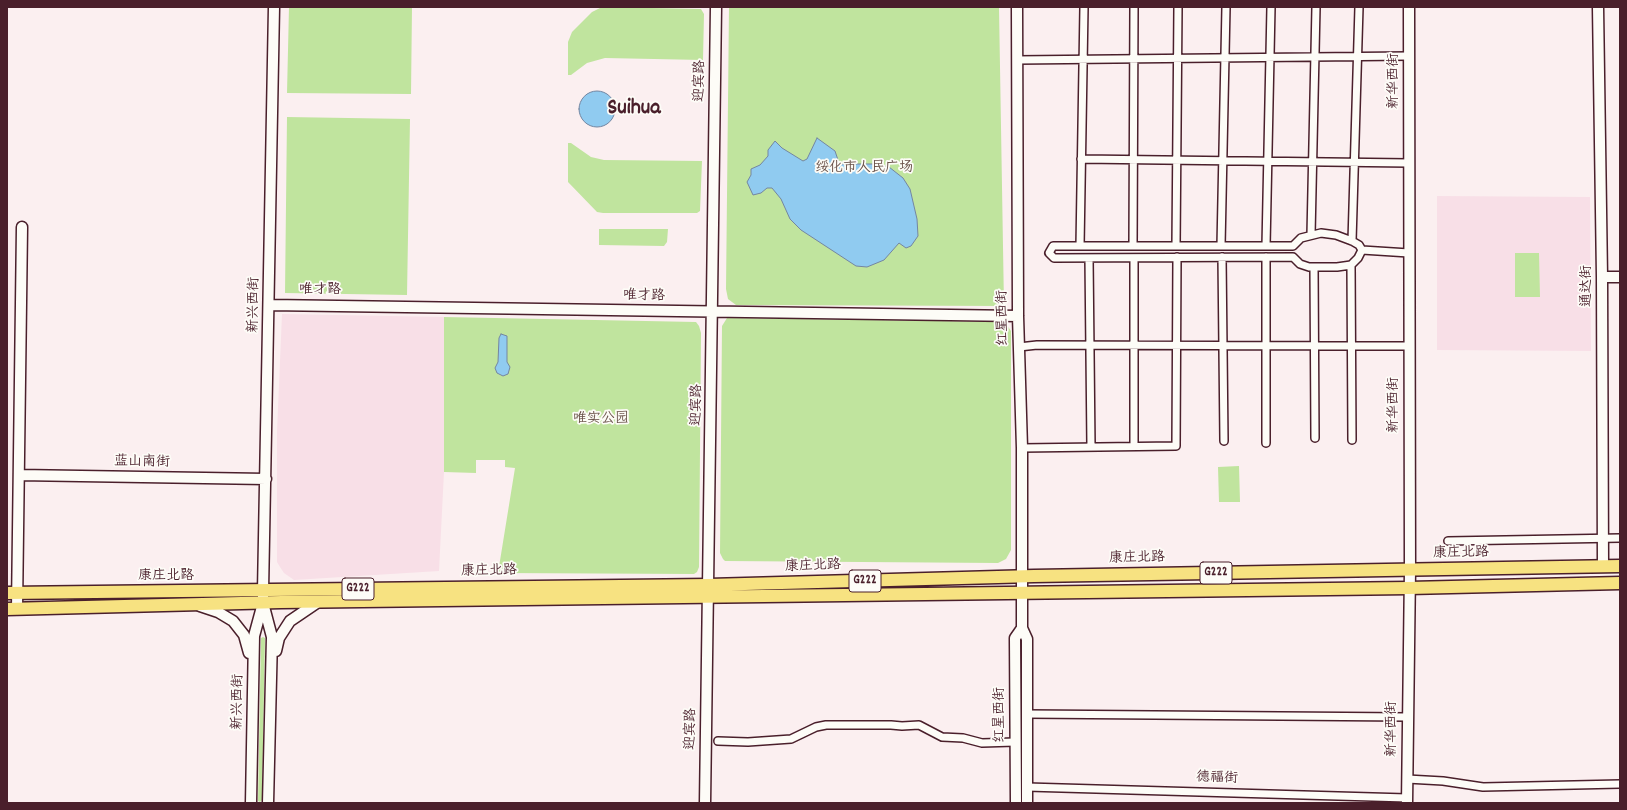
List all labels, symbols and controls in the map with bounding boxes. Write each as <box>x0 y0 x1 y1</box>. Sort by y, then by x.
street label: 新华西街 <box>1387 53 1403 109</box>
street label: 迎宾路 <box>692 60 710 102</box>
district label: Suihua <box>607 97 661 123</box>
park label: 绥化市人民广场 <box>815 161 913 177</box>
street label: 通达街 <box>1580 265 1596 307</box>
street label: 新兴西街 <box>246 277 264 333</box>
street label: 唯才路 <box>299 283 341 299</box>
street label: 唯才路 <box>623 288 665 306</box>
street label: 红星西街 <box>995 290 1013 346</box>
street label: 新华西街 <box>1387 377 1403 433</box>
street label: 迎宾路 <box>689 384 707 426</box>
park label: 唯实公园 <box>573 412 629 428</box>
street label: 蓝山南街 <box>114 454 170 472</box>
street label: 康庄北路 <box>1433 545 1489 563</box>
street label: 康庄北路 <box>1109 550 1165 568</box>
street label: 康庄北路 <box>785 558 841 576</box>
road number: G222 <box>1200 562 1232 584</box>
street label: 康庄北路 <box>461 563 517 581</box>
street label: 康庄北路 <box>138 569 194 585</box>
road number: G222 <box>849 570 881 592</box>
road number: G222 <box>342 578 374 600</box>
street label: 新兴西街 <box>230 674 248 730</box>
street label: 红星西街 <box>993 687 1009 743</box>
street label: 新华西街 <box>1385 701 1401 757</box>
street label: 迎宾路 <box>683 708 701 750</box>
street label: 德福街 <box>1196 770 1238 788</box>

